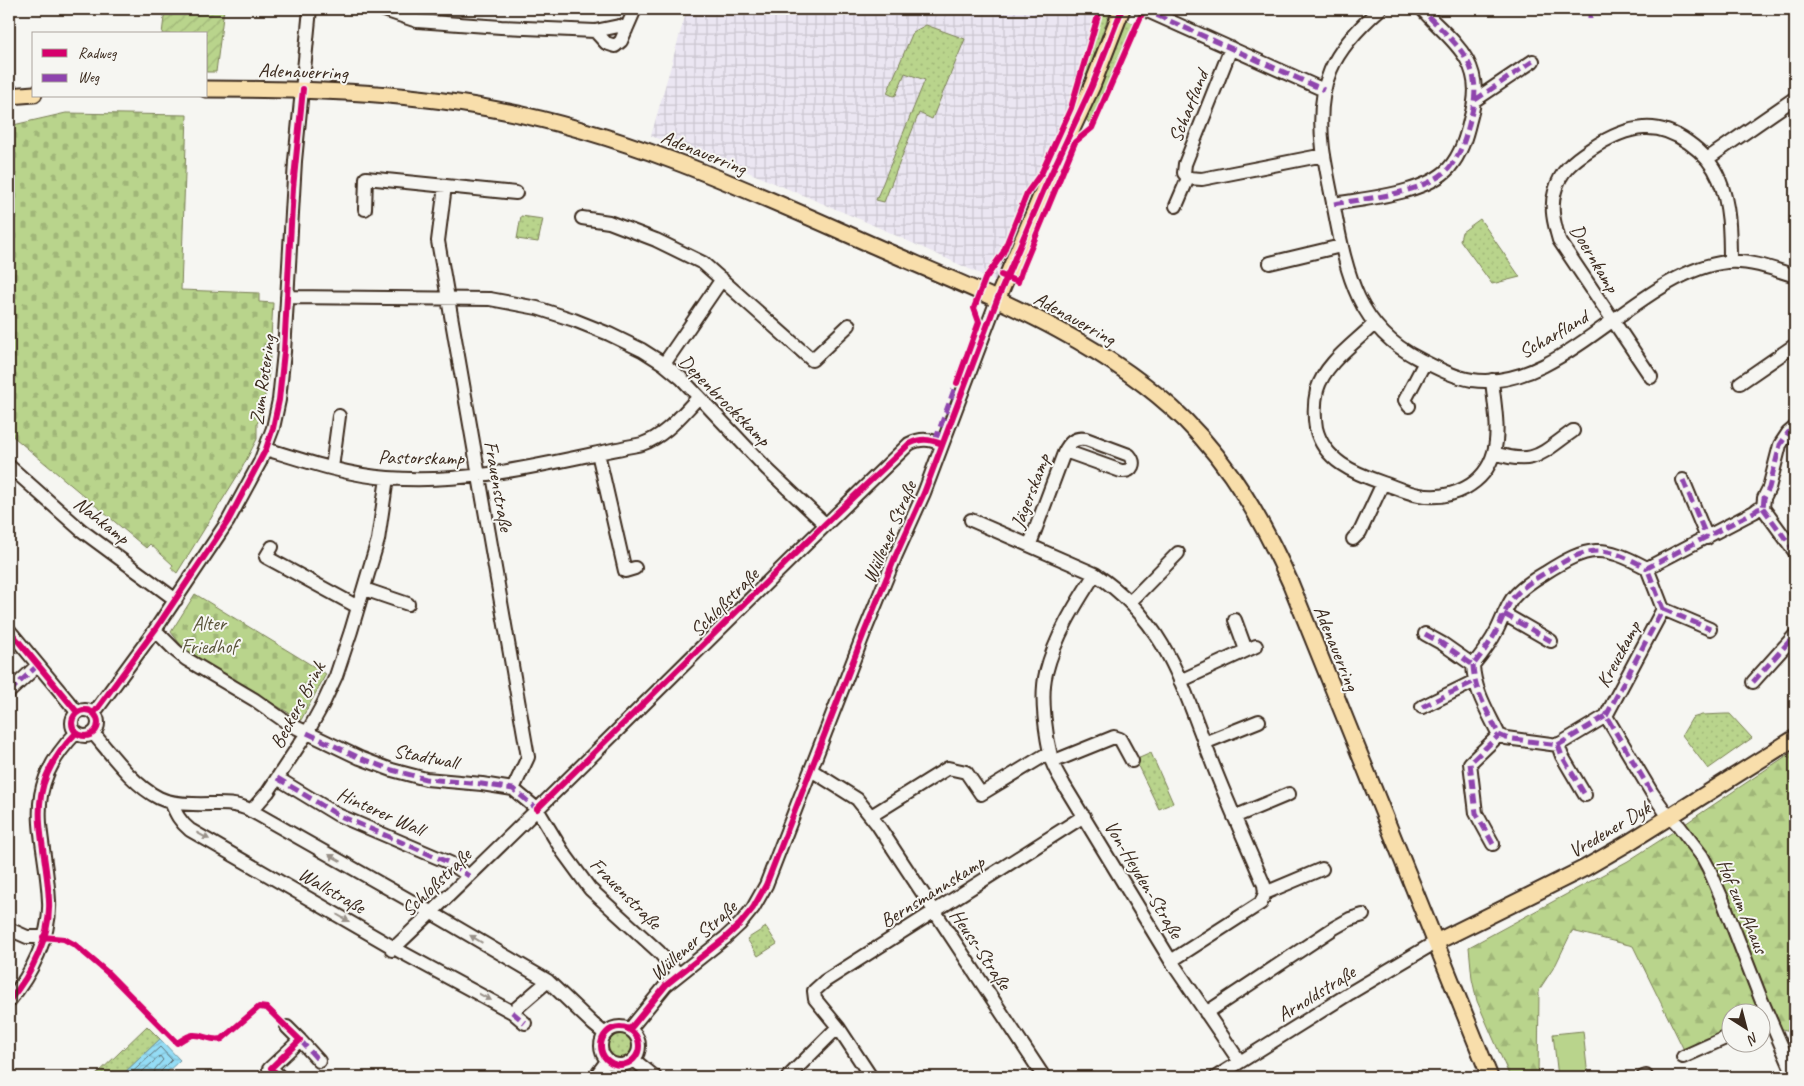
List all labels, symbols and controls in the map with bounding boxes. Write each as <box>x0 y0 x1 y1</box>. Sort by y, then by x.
legend <box>32 32 208 98</box>
text: Radweg <box>78 44 118 63</box>
street label: Adenauerring <box>258 57 350 86</box>
street label: Scharfland <box>1163 64 1215 146</box>
text: Weg <box>78 68 100 87</box>
street label: Adenauerring <box>658 124 752 182</box>
street label: Doernkamp <box>1564 219 1626 298</box>
street label: Adenauerring <box>1030 286 1122 352</box>
street label: Scharfland <box>1514 303 1595 364</box>
street label: Zum Rotering <box>244 332 281 427</box>
street label: Depenbrockskamp <box>673 349 777 453</box>
street label: Frauenstraße <box>478 439 519 535</box>
street label: Pastorskamp <box>378 444 466 471</box>
street label: Jägerskamp <box>1005 449 1057 533</box>
street label: Wüllener Straße <box>857 476 923 587</box>
street label: Nahkamp <box>69 491 136 551</box>
street label: Schloßstraße <box>684 561 765 642</box>
street label: Adenauerring <box>1308 602 1366 696</box>
park label: Alter Friedhof <box>181 611 241 659</box>
street label: Kreuzkamp <box>1591 615 1647 692</box>
street label: Beckers Brink <box>264 656 331 753</box>
street label: Stadtwall <box>392 738 464 776</box>
street label: Hinterer Wall <box>333 781 432 843</box>
street label: Vredener Dyk <box>1564 794 1656 863</box>
street label: Von-Heyden-Straße <box>1099 816 1189 944</box>
one-way arrow <box>195 832 210 840</box>
street label: Schloßstraße <box>396 842 478 922</box>
street label: Bernsmannskamp <box>876 849 990 933</box>
street label: Frauenstraße <box>584 852 668 936</box>
one-way arrow <box>327 854 342 862</box>
street label: Hof zum Ahaus <box>1711 855 1775 959</box>
street label: Wallstraße <box>294 861 371 920</box>
street label: Wüllener Straße <box>645 894 743 986</box>
street label: Heuss-Straße <box>944 904 1018 996</box>
one-way arrow <box>336 913 350 922</box>
one-way arrow <box>469 934 482 943</box>
street label: Arnoldstraße <box>1273 959 1361 1027</box>
one-way arrow <box>477 993 492 1001</box>
north arrow <box>1722 1004 1772 1054</box>
text: N <box>1743 1029 1762 1049</box>

